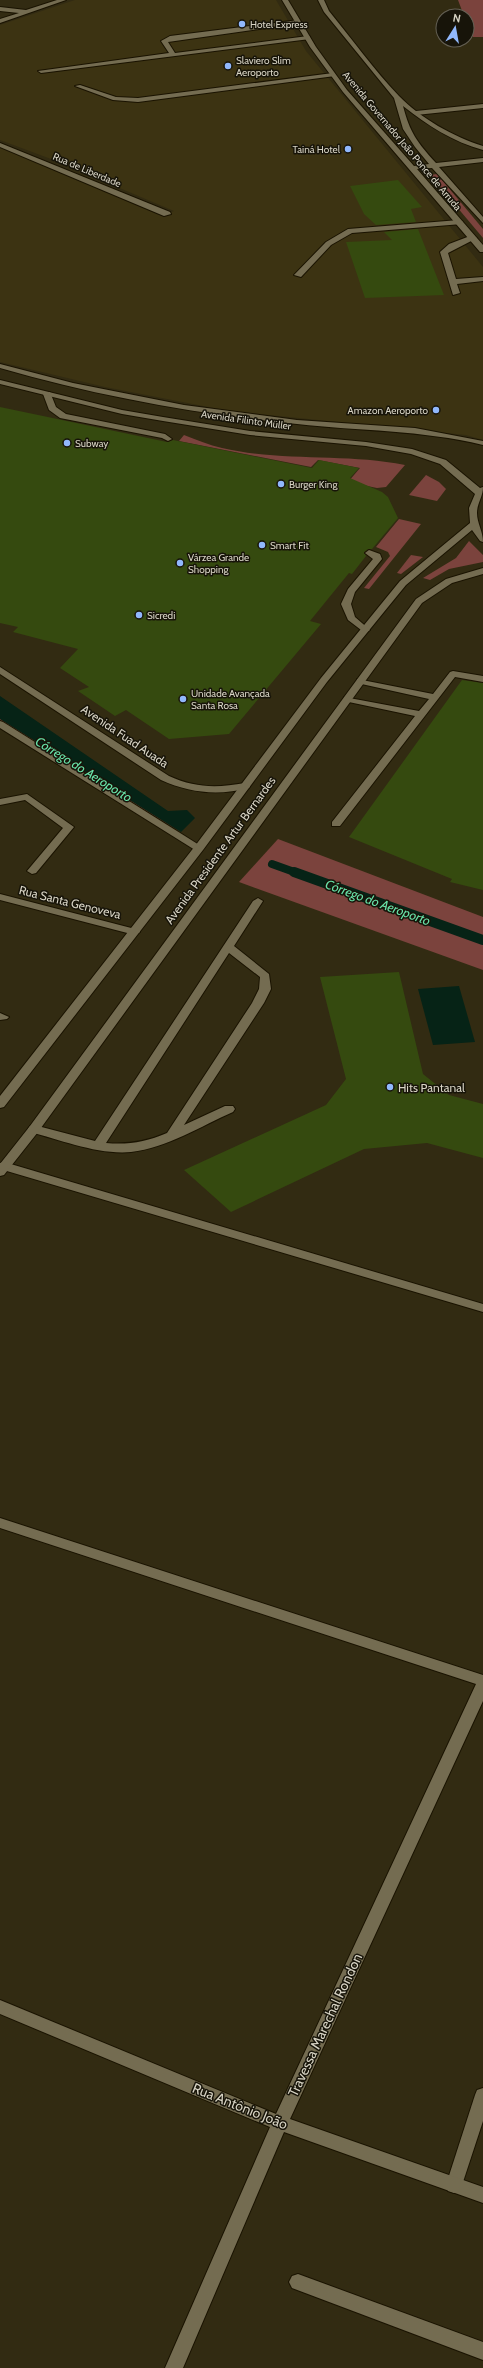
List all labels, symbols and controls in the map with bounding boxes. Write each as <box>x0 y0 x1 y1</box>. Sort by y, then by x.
north arrow <box>435 8 475 48</box>
text: N <box>452 11 462 26</box>
place label: Hotel Express <box>250 18 308 31</box>
marker: Hotel Express <box>237 19 247 29</box>
place label: Slaviero Slim Aeroporto <box>236 54 291 79</box>
marker: Slaviero Slim Aeroporto <box>223 61 233 71</box>
street label: Avenida Governador João Ponce de Arruda <box>340 69 464 214</box>
place label: Tainá Hotel <box>293 143 341 156</box>
marker: Tainá Hotel <box>343 144 353 154</box>
street label: Rua de Liberdade <box>51 150 123 190</box>
place label: Amazon Aeroporto <box>348 404 428 417</box>
marker: Amazon Aeroporto <box>431 405 441 415</box>
street label: Avenida Filinto Müller <box>200 407 293 433</box>
place label: Subway <box>75 437 108 450</box>
marker: Subway <box>62 438 72 448</box>
place label: Burger King <box>289 478 338 491</box>
marker: Burger King <box>276 479 286 489</box>
place label: Smart Fit <box>270 539 309 552</box>
marker: Smart Fit <box>257 540 267 550</box>
place label: Várzea Grande Shopping <box>188 551 249 576</box>
marker: Várzea Grande Shopping <box>175 558 185 568</box>
place label: Sicredi <box>147 609 175 622</box>
marker: Sicredi <box>134 610 144 620</box>
place label: Unidade Avançada Santa Rosa <box>191 687 270 712</box>
marker: Unidade Avançada Santa Rosa <box>178 694 188 704</box>
street label: Avenida Fuad Auada <box>78 701 172 771</box>
water label: Córrego do Aeroporto <box>33 733 136 805</box>
street label: Avenida Presidente Artur Bernardes <box>161 773 279 927</box>
water label: Córrego do Aeroporto <box>323 876 433 929</box>
street label: Rua Santa Genoveva <box>17 882 123 922</box>
place label: Hits Pantanal <box>398 1080 465 1095</box>
marker: Hits Pantanal <box>385 1082 395 1092</box>
street label: Travessa Marechal Rondon <box>284 1950 366 2099</box>
street label: Rua Antônio João <box>190 2079 291 2133</box>

